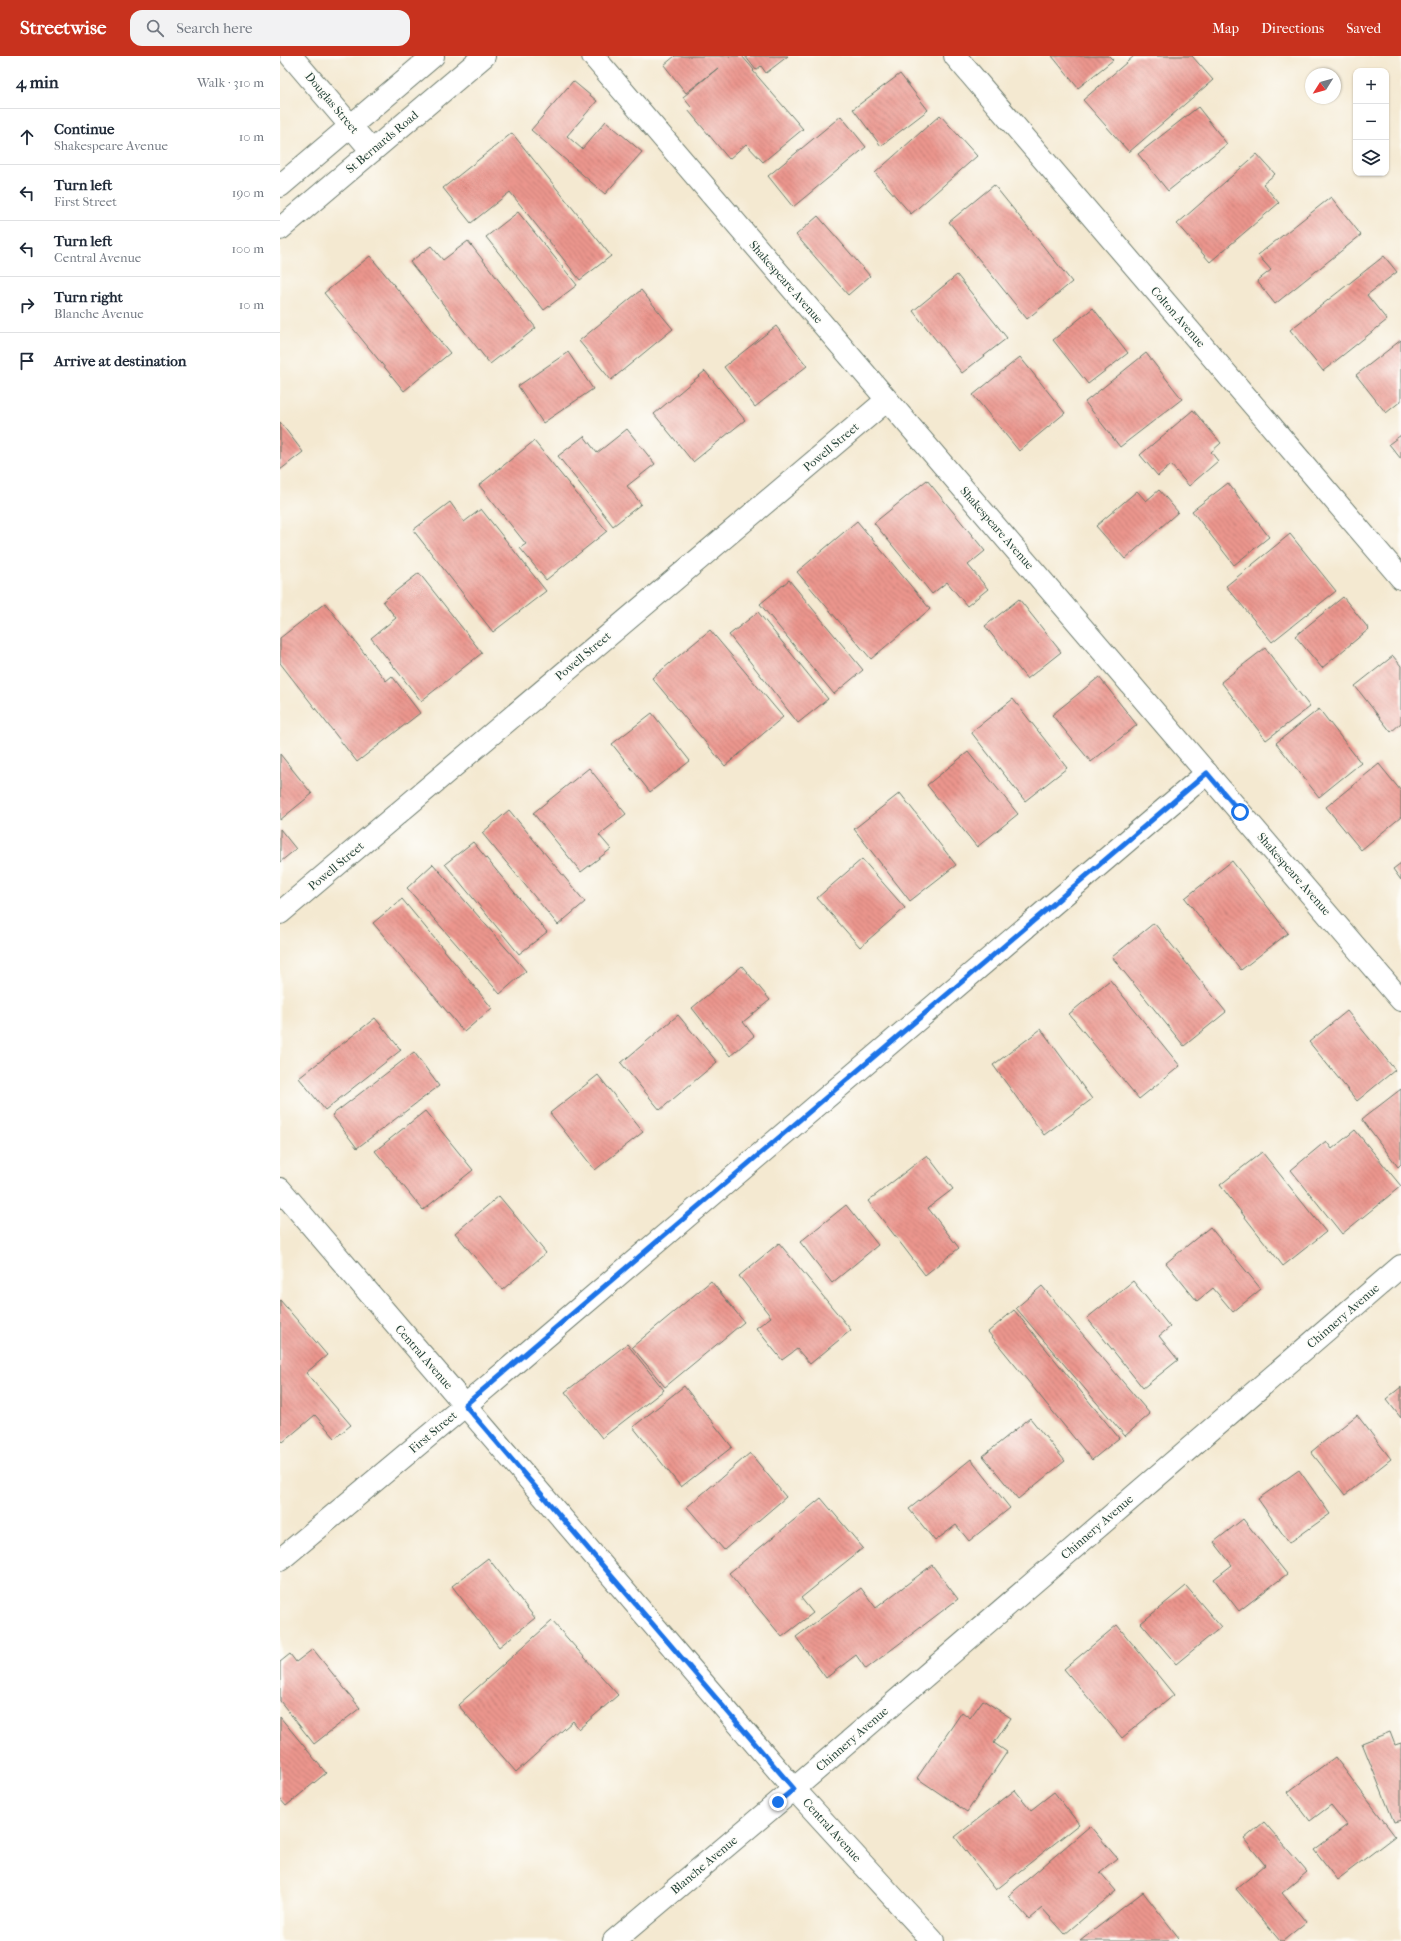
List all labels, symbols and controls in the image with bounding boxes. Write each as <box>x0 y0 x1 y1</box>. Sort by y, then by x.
search box <box>130 10 410 46</box>
text: Streetwise <box>20 17 106 39</box>
icon: search <box>144 17 166 39</box>
text: Search here <box>176 19 252 37</box>
text: Map <box>1212 20 1239 37</box>
text: Directions <box>1261 20 1324 37</box>
text: Saved <box>1346 20 1381 37</box>
north arrow <box>1305 68 1341 104</box>
map controls <box>1353 68 1389 176</box>
button: + <box>1353 68 1389 104</box>
street label: Douglas Street <box>302 69 362 137</box>
text: 4 min <box>16 72 59 92</box>
text: Walk · 310 m <box>197 75 264 90</box>
button: − <box>1353 104 1389 140</box>
street label: St Bernards Road <box>343 108 421 176</box>
text: Continue <box>54 120 114 138</box>
icon: ahead <box>16 126 38 148</box>
text: 10 m <box>239 129 264 144</box>
text: Shakespeare Avenue <box>54 138 168 153</box>
button: layers <box>1353 140 1389 176</box>
text: Turn left <box>54 176 112 194</box>
icon: left <box>16 182 38 204</box>
text: 190 m <box>232 185 264 200</box>
text: First Street <box>54 194 117 209</box>
text: Turn left <box>54 232 112 250</box>
icon: left <box>16 238 38 260</box>
street label: Shakespeare Avenue <box>746 238 826 326</box>
text: 100 m <box>231 241 264 256</box>
text: Central Avenue <box>54 250 141 265</box>
street label: Colton Avenue <box>1148 284 1208 350</box>
text: Turn right <box>54 288 123 306</box>
icon: right <box>16 294 38 316</box>
text: 10 m <box>239 297 264 312</box>
text: Blanche Avenue <box>54 306 144 321</box>
icon: arrive <box>16 350 38 372</box>
text: Arrive at destination <box>54 352 186 370</box>
street label: Powell Street <box>800 419 862 474</box>
street label: Shakespeare Avenue <box>957 484 1037 572</box>
street label: Powell Street <box>552 628 614 683</box>
route start <box>1231 803 1249 821</box>
street label: Shakespeare Avenue <box>1254 830 1334 918</box>
street label: Powell Street <box>305 838 367 893</box>
street label: Chinnery Avenue <box>1304 1281 1382 1351</box>
street label: Central Avenue <box>392 1322 456 1392</box>
street label: First Street <box>406 1408 460 1456</box>
street label: Chinnery Avenue <box>1058 1492 1136 1562</box>
street label: Chinnery Avenue <box>813 1704 891 1774</box>
route end <box>769 1793 787 1811</box>
street label: Central Avenue <box>800 1795 864 1865</box>
street label: Blanche Avenue <box>668 1833 740 1897</box>

